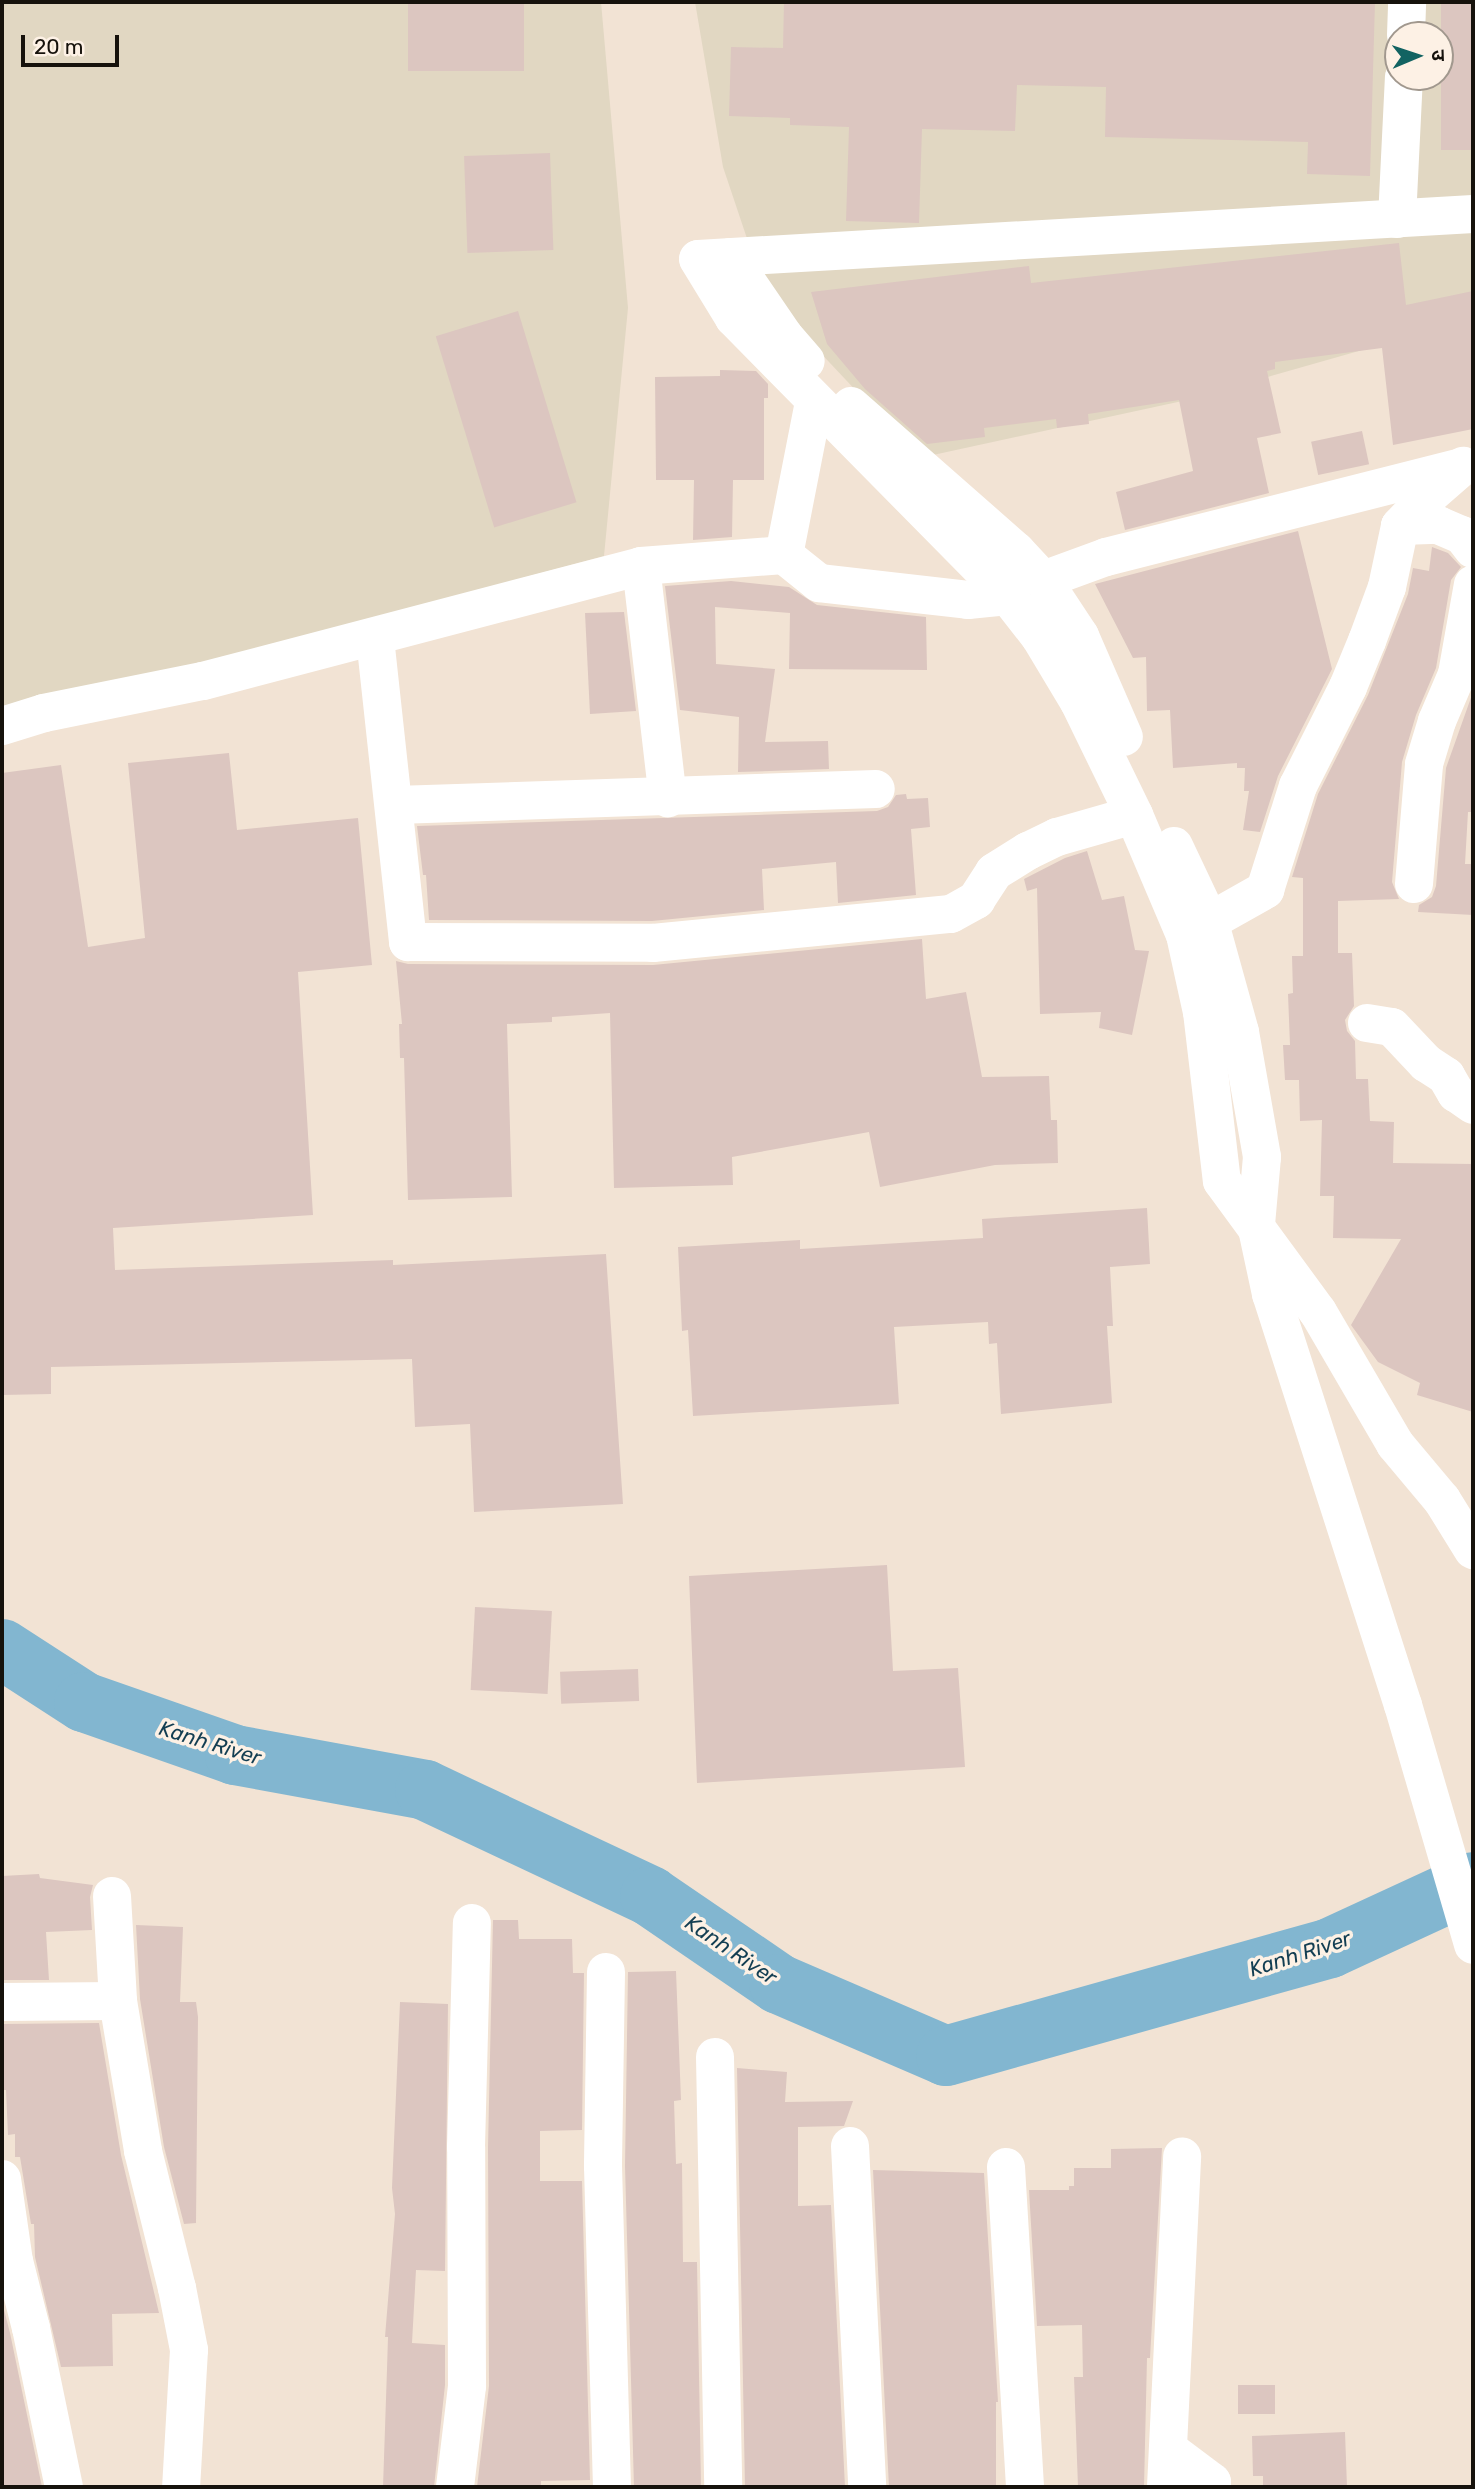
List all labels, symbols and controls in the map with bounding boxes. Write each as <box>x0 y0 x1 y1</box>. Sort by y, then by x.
scale bar <box>24 21 122 65</box>
north arrow <box>1384 21 1454 91</box>
text: 20 m <box>34 34 83 59</box>
text: उ <box>1427 49 1450 61</box>
water label: Kanh River <box>156 1716 264 1770</box>
water label: Kanh River <box>680 1910 782 1990</box>
water label: Kanh River <box>1246 1926 1354 1982</box>

